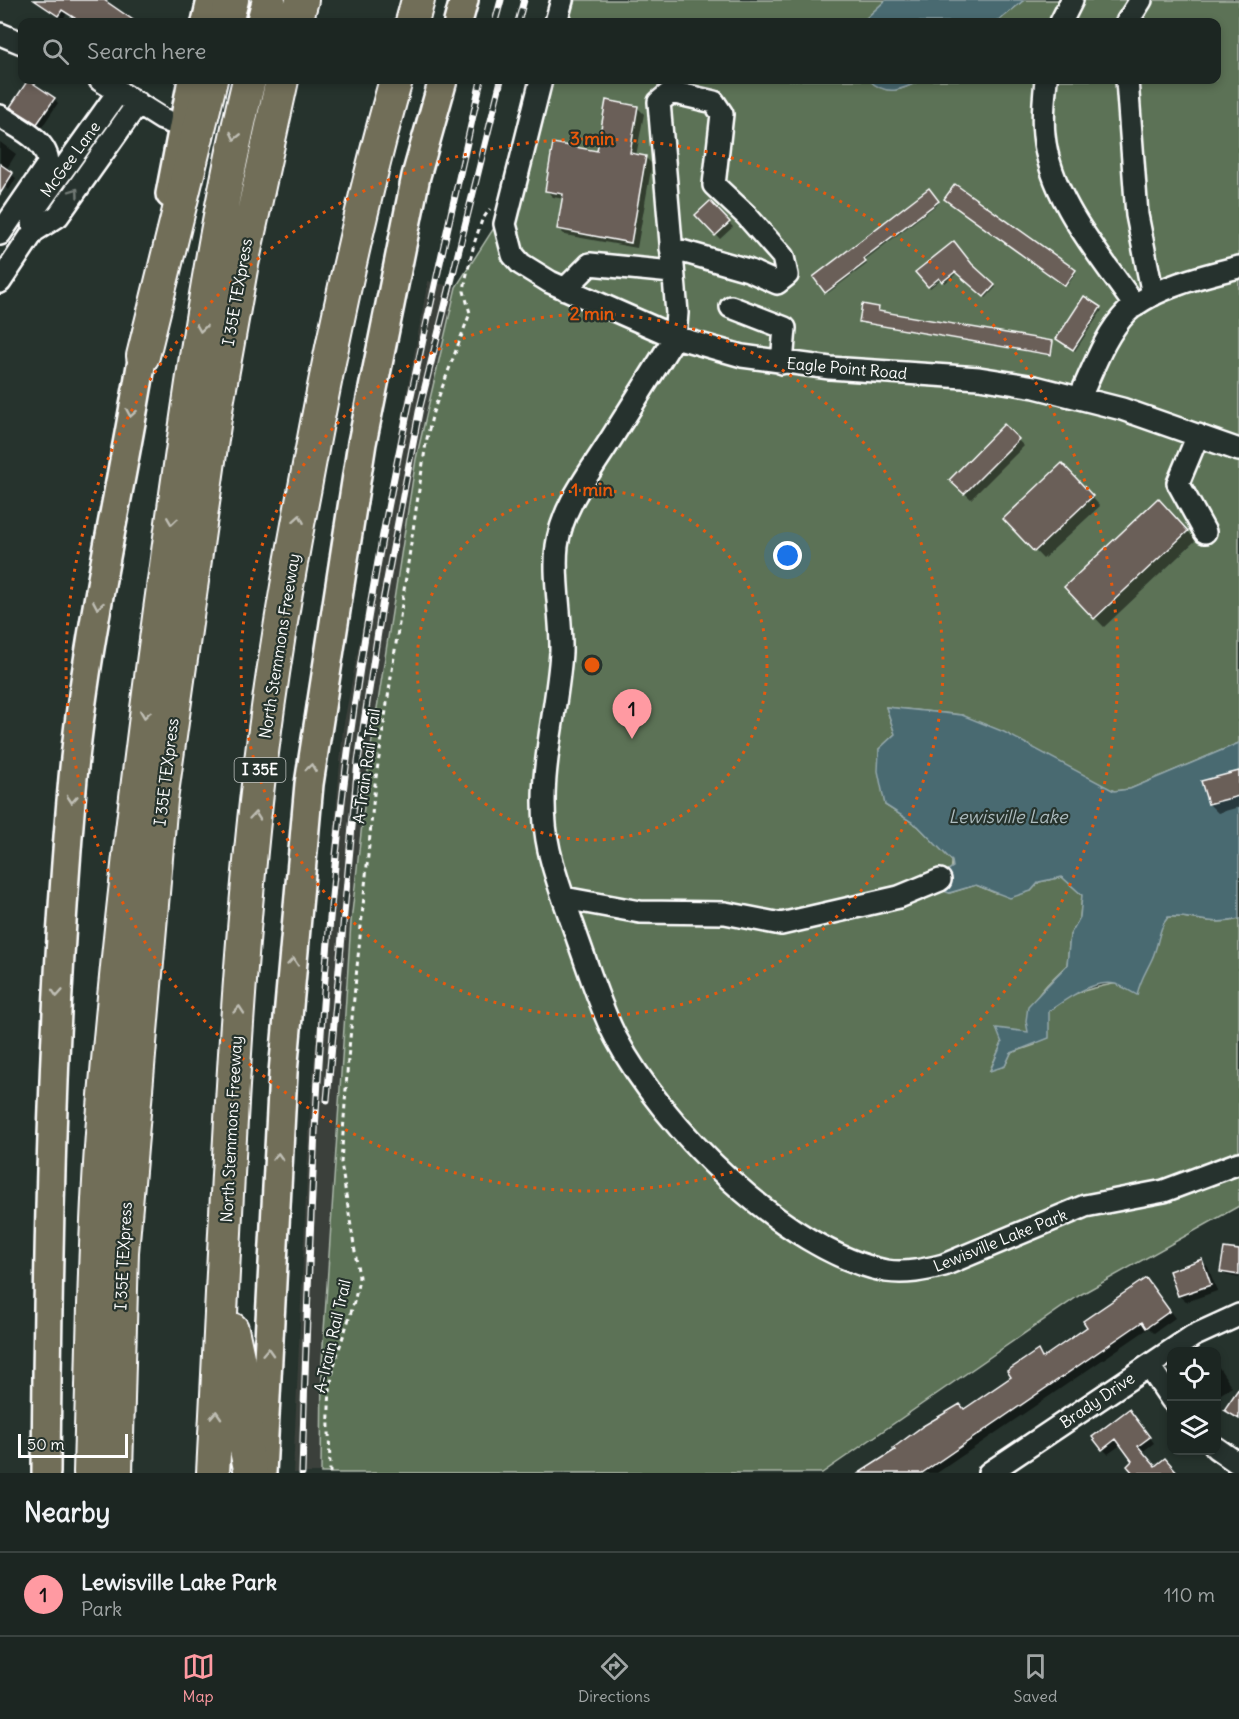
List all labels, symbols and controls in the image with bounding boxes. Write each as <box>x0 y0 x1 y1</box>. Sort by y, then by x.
search box <box>18 18 1221 84</box>
icon: search <box>39 35 72 68</box>
text: Search here <box>87 37 206 65</box>
street label: McGee Lane <box>36 117 104 201</box>
text: 3 min <box>570 127 615 150</box>
one-way arrow <box>230 131 243 141</box>
one-way arrow <box>68 187 79 198</box>
street label: I 35E TEXpress <box>218 237 256 347</box>
text: 2 min <box>570 302 615 325</box>
one-way arrow <box>195 324 207 333</box>
street label: Eagle Point Road <box>786 353 908 383</box>
one-way arrow <box>125 408 138 418</box>
text: 1 min <box>571 478 613 501</box>
one-way arrow <box>292 515 305 525</box>
one-way arrow <box>166 517 178 526</box>
your location <box>773 541 802 570</box>
street label: North Stemmons Freeway <box>254 552 304 740</box>
one-way arrow <box>92 600 105 610</box>
centre of rings <box>582 655 602 675</box>
pin: 1 <box>612 690 652 739</box>
street label: A-Train Rail Trail <box>348 707 384 825</box>
one-way arrow <box>140 710 152 719</box>
street label: I 35E TEXpress <box>149 717 183 827</box>
road number: I 35E <box>234 758 286 782</box>
one-way arrow <box>304 764 316 773</box>
one-way arrow <box>65 794 78 803</box>
water label: Lewisville Lake <box>949 805 1069 828</box>
one-way arrow <box>248 811 261 820</box>
one-way arrow <box>286 958 299 967</box>
one-way arrow <box>51 988 64 998</box>
one-way arrow <box>232 1006 245 1015</box>
street label: North Stemmons Freeway <box>216 1035 246 1223</box>
one-way arrow <box>272 1152 285 1161</box>
street label: I 35E TEXpress <box>110 1201 136 1311</box>
street label: Lewisville Lake Park <box>930 1204 1070 1276</box>
street label: A-Train Rail Trail <box>309 1277 355 1395</box>
one-way arrow <box>262 1347 275 1356</box>
map controls <box>1167 1347 1221 1455</box>
button: locate <box>1167 1347 1221 1401</box>
street label: Brady Drive <box>1056 1368 1138 1432</box>
button: layers <box>1167 1401 1221 1455</box>
one-way arrow <box>209 1410 222 1419</box>
scale bar <box>18 1431 128 1458</box>
text: 50 m <box>27 1434 65 1454</box>
text: Nearby <box>24 1496 110 1529</box>
text: Lewisville Lake Park <box>81 1568 277 1596</box>
text: 1 <box>40 1582 47 1607</box>
text: 110 m <box>1164 1582 1215 1607</box>
text: Park <box>81 1596 122 1621</box>
tab: Map <box>182 1650 215 1706</box>
tab: Directions <box>578 1650 650 1706</box>
tab: Saved <box>1014 1650 1057 1706</box>

